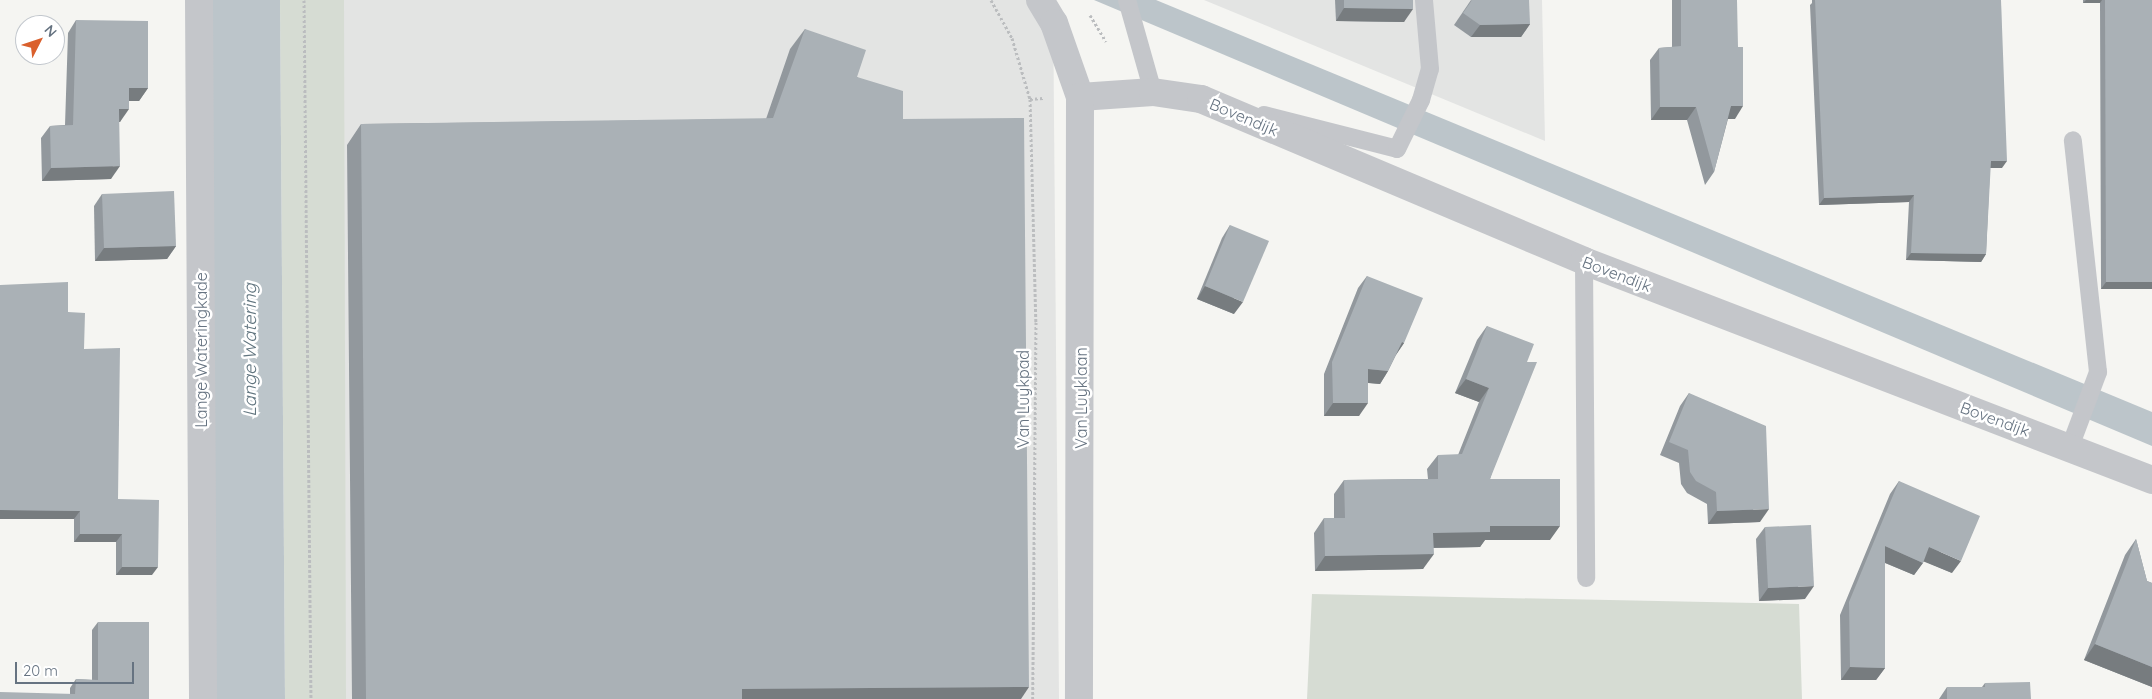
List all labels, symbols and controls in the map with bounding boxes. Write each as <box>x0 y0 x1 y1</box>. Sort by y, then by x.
north arrow <box>15 15 65 65</box>
text: N <box>40 21 61 41</box>
street label: Bovendijk <box>1207 94 1281 140</box>
street label: Bovendijk <box>1580 252 1654 296</box>
street label: Lange Wateringkade <box>191 272 211 428</box>
water label: Lange Watering <box>239 283 261 417</box>
street label: Van Luyklaan <box>1071 347 1091 449</box>
street label: Van Luykpad <box>1013 350 1033 448</box>
street label: Bovendijk <box>1958 398 2032 440</box>
scale bar <box>18 652 136 684</box>
text: 20 m <box>23 661 58 680</box>

